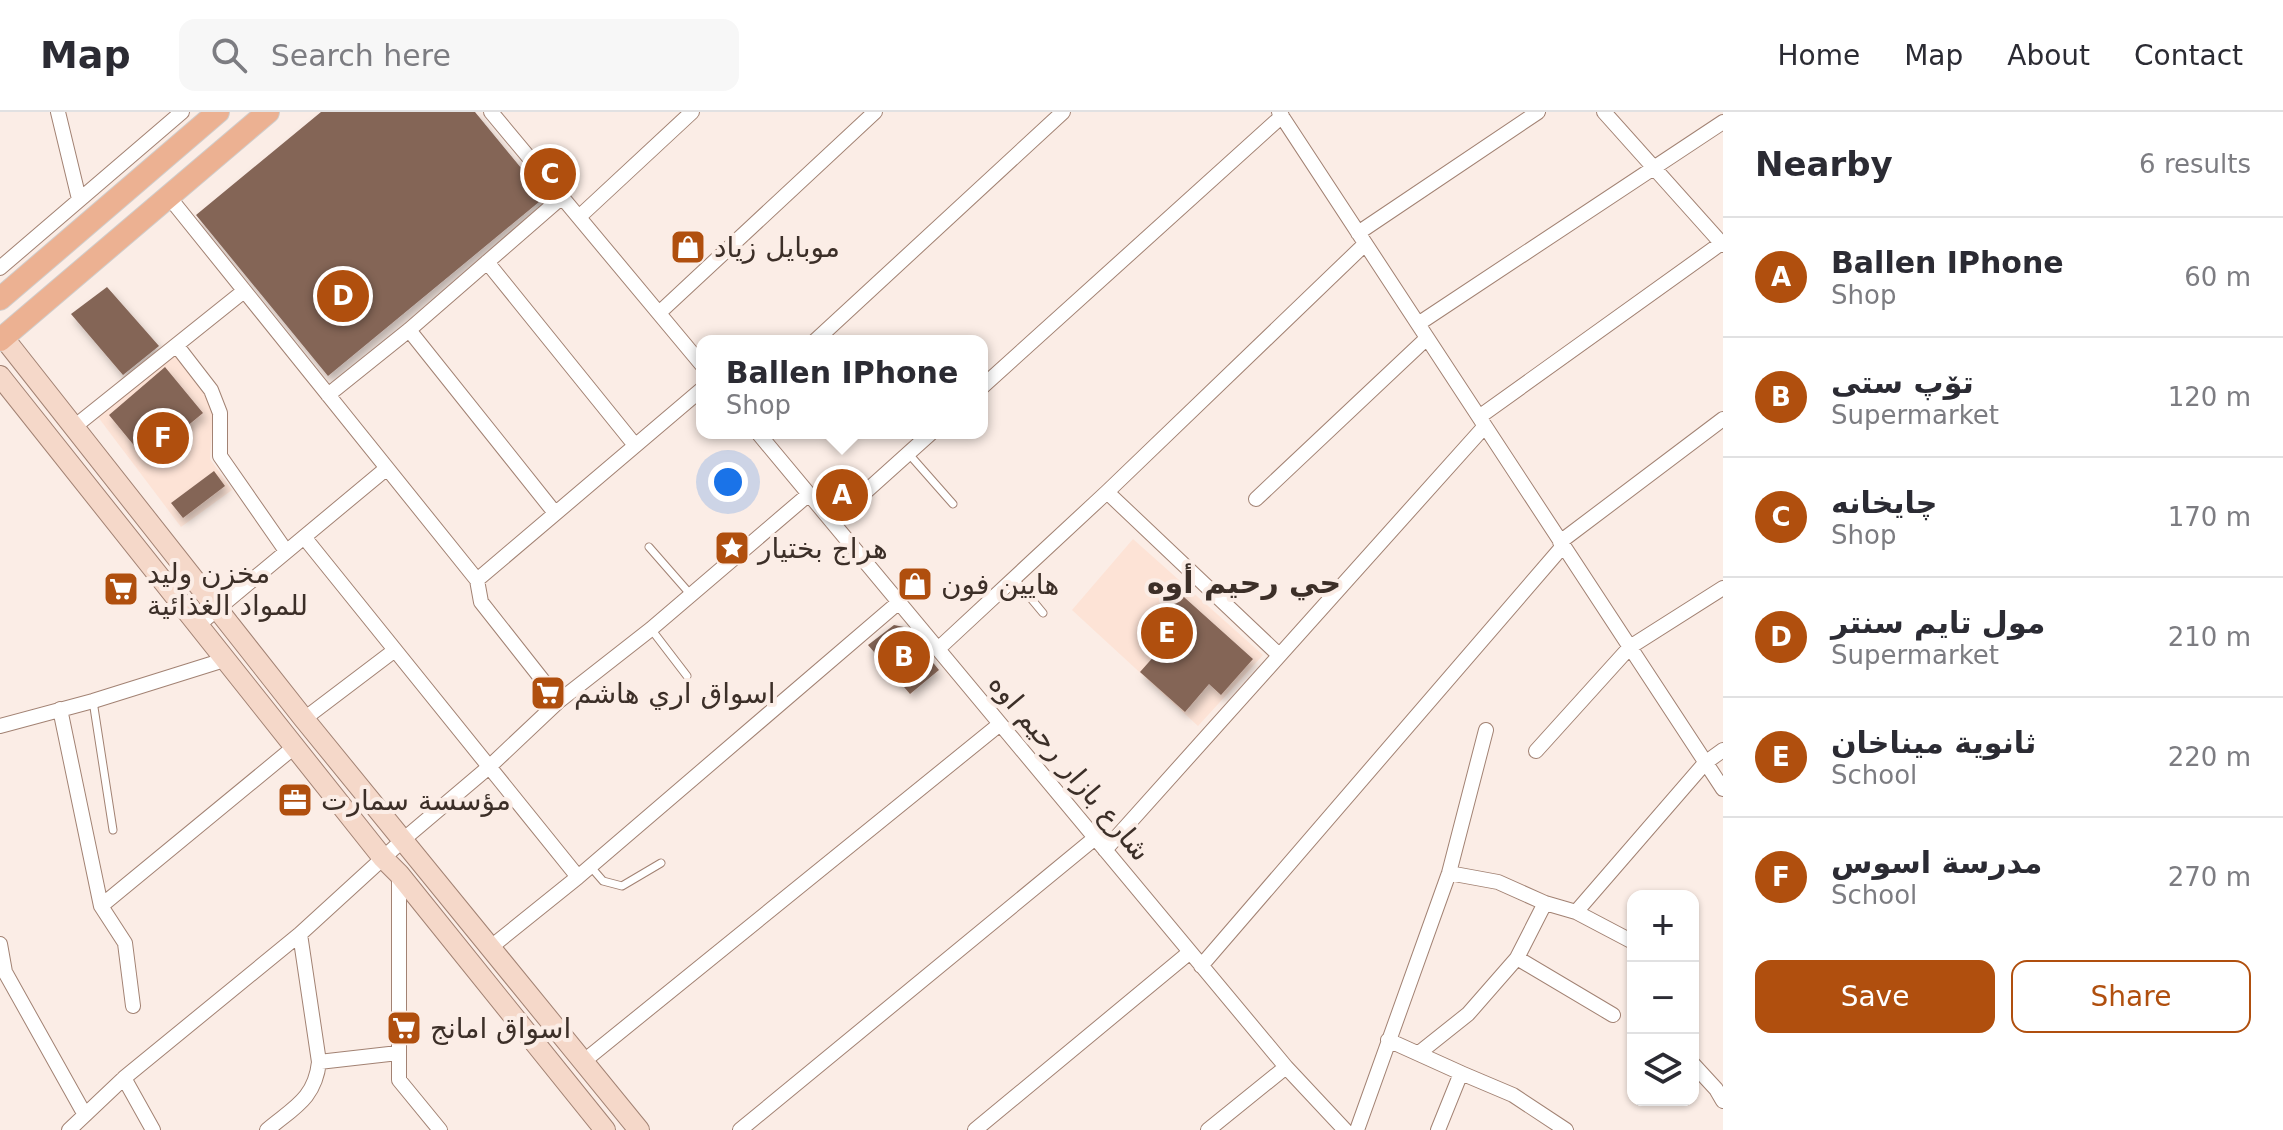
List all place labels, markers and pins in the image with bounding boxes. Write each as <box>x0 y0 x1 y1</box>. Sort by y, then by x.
pin: C <box>524 144 576 204</box>
shop icon: موبايل زياد <box>669 228 707 266</box>
place label: موبايل زياد <box>714 231 840 264</box>
pin: D <box>317 266 369 326</box>
pin: F <box>137 408 189 468</box>
pin: A <box>816 465 868 525</box>
place icon: هراج بختيار <box>713 529 751 567</box>
place label: هراج بختيار <box>756 532 888 566</box>
place label: مخزن وليد للمواد الغذائية <box>147 557 308 622</box>
shop icon: هايين فون <box>896 565 934 603</box>
place label: هايين فون <box>941 568 1059 601</box>
supermarket icon: مخزن وليد للمواد الغذائية <box>102 570 140 608</box>
pin: E <box>1141 603 1193 663</box>
pin: B <box>878 627 930 687</box>
supermarket icon: اسواق اري هاشم <box>529 674 567 712</box>
place label: اسواق اري هاشم <box>574 677 776 710</box>
office icon: مؤسسة سمارت <box>276 781 314 819</box>
place label: مؤسسة سمارت <box>321 784 511 817</box>
supermarket icon: اسواق امانج <box>385 1009 423 1047</box>
place label: اسواق امانج <box>430 1012 571 1045</box>

